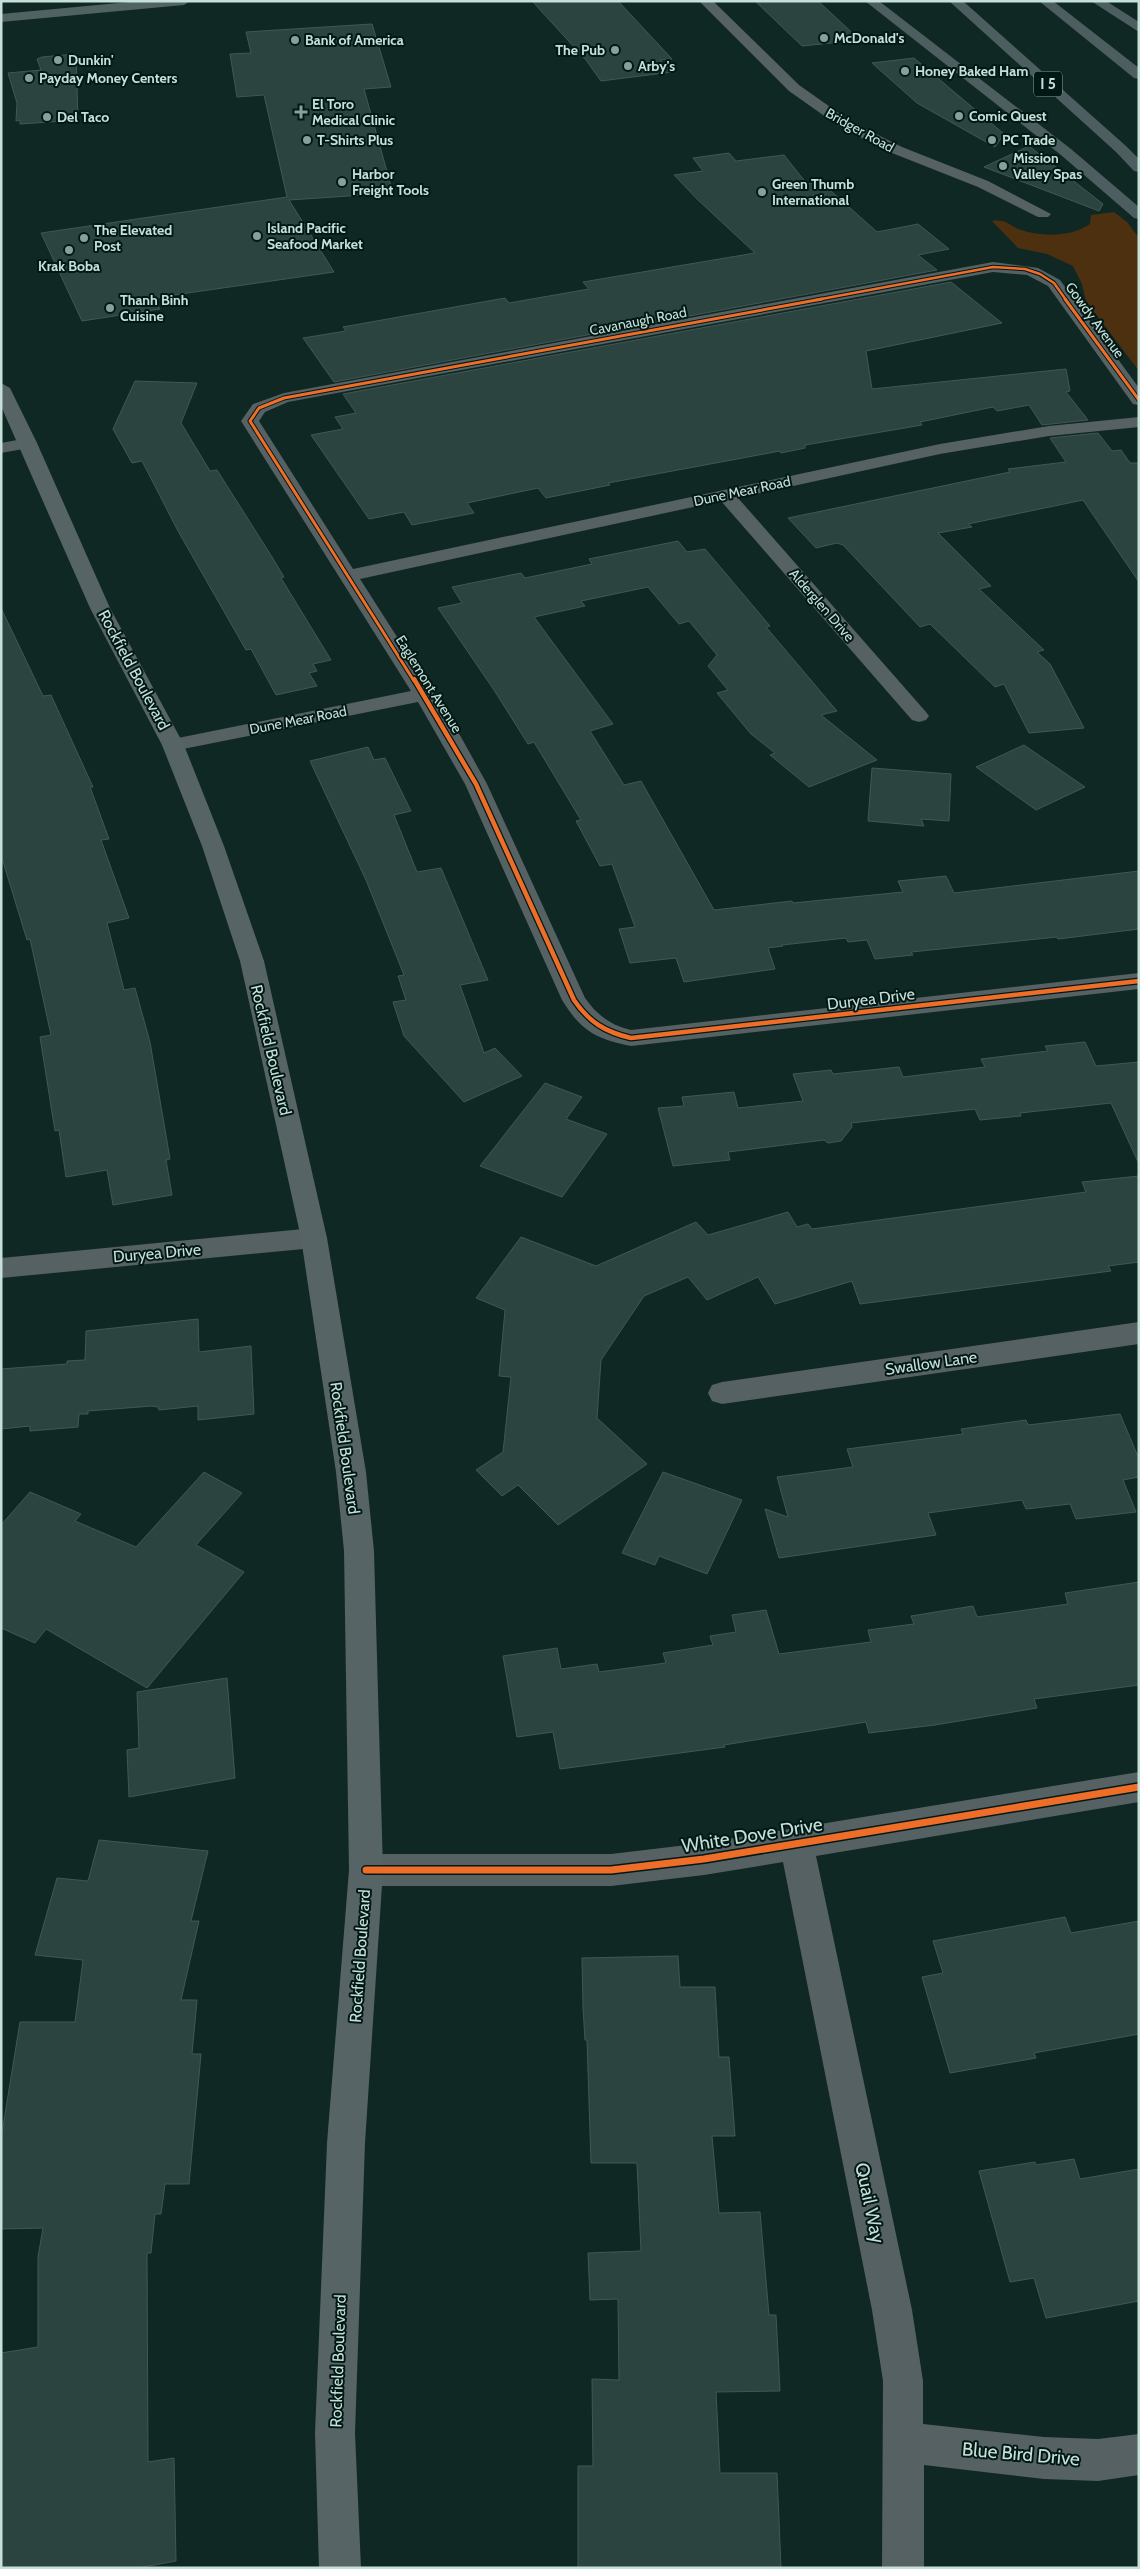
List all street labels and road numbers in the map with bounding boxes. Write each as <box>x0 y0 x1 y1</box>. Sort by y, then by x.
road number: I 5 <box>1034 72 1062 96</box>
street label: Bridger Road <box>823 104 897 156</box>
street label: Gowdy Avenue <box>1061 279 1129 361</box>
street label: Cavanaugh Road <box>588 303 688 339</box>
street label: Dune Mear Road <box>692 472 792 510</box>
street label: Alderglen Drive <box>785 565 859 645</box>
street label: Rockfield Boulevard <box>94 607 174 733</box>
street label: Eaglemont Avenue <box>392 632 466 736</box>
street label: Dune Mear Road <box>248 702 348 738</box>
street label: Rockfield Boulevard <box>247 983 295 1117</box>
street label: Duryea Drive <box>826 984 916 1014</box>
street label: Duryea Drive <box>112 1240 202 1266</box>
street label: Swallow Lane <box>884 1347 978 1379</box>
street label: Rockfield Boulevard <box>326 1381 364 1515</box>
street label: White Dove Drive <box>680 1812 824 1857</box>
street label: Rockfield Boulevard <box>346 1889 374 2023</box>
street label: Quail Way <box>850 2161 890 2246</box>
street label: Rockfield Boulevard <box>326 2294 350 2428</box>
street label: Blue Bird Drive <box>961 2437 1081 2471</box>

